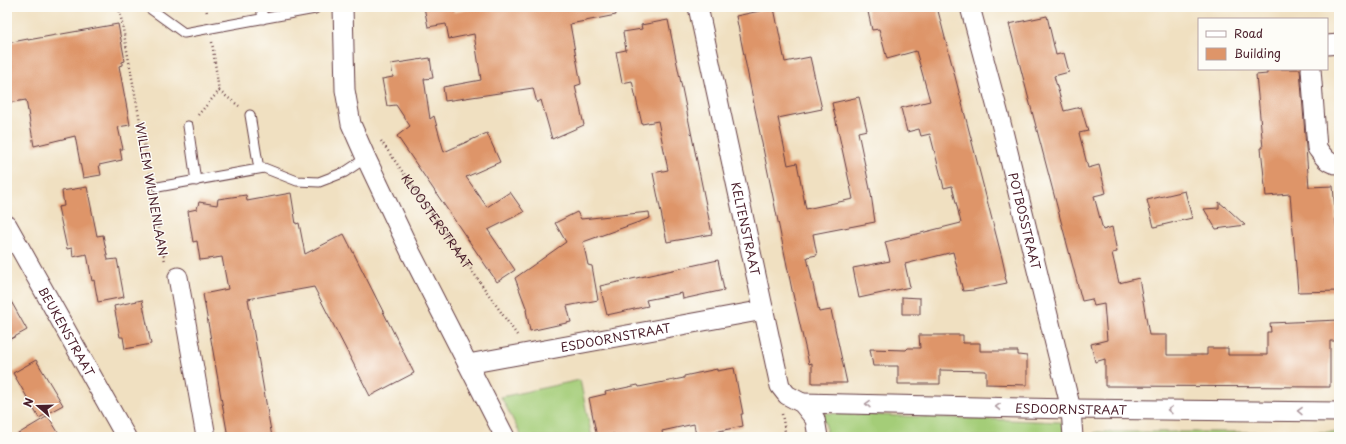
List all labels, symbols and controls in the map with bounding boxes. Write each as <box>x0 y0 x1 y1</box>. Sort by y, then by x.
legend <box>1198 18 1328 70</box>
text: Road <box>1234 24 1263 42</box>
text: Building <box>1234 44 1281 62</box>
street label: WILLEM WIJNENLAAN <box>131 121 173 257</box>
street label: KLOOSTERSTRAAT <box>398 170 477 273</box>
street label: POTBOSSTRAAT <box>1004 171 1046 272</box>
street label: KELTENSTRAAT <box>727 180 765 278</box>
street label: BEUKENSTRAAT <box>34 283 100 380</box>
street label: ESDOORNSTRAAT <box>559 318 673 356</box>
north arrow <box>18 386 58 426</box>
text: N <box>19 395 38 409</box>
street label: ESDOORNSTRAAT <box>1015 399 1128 419</box>
one-way arrow <box>865 400 871 408</box>
one-way arrow <box>995 403 1001 412</box>
one-way arrow <box>1167 406 1173 414</box>
one-way arrow <box>1297 407 1303 416</box>

